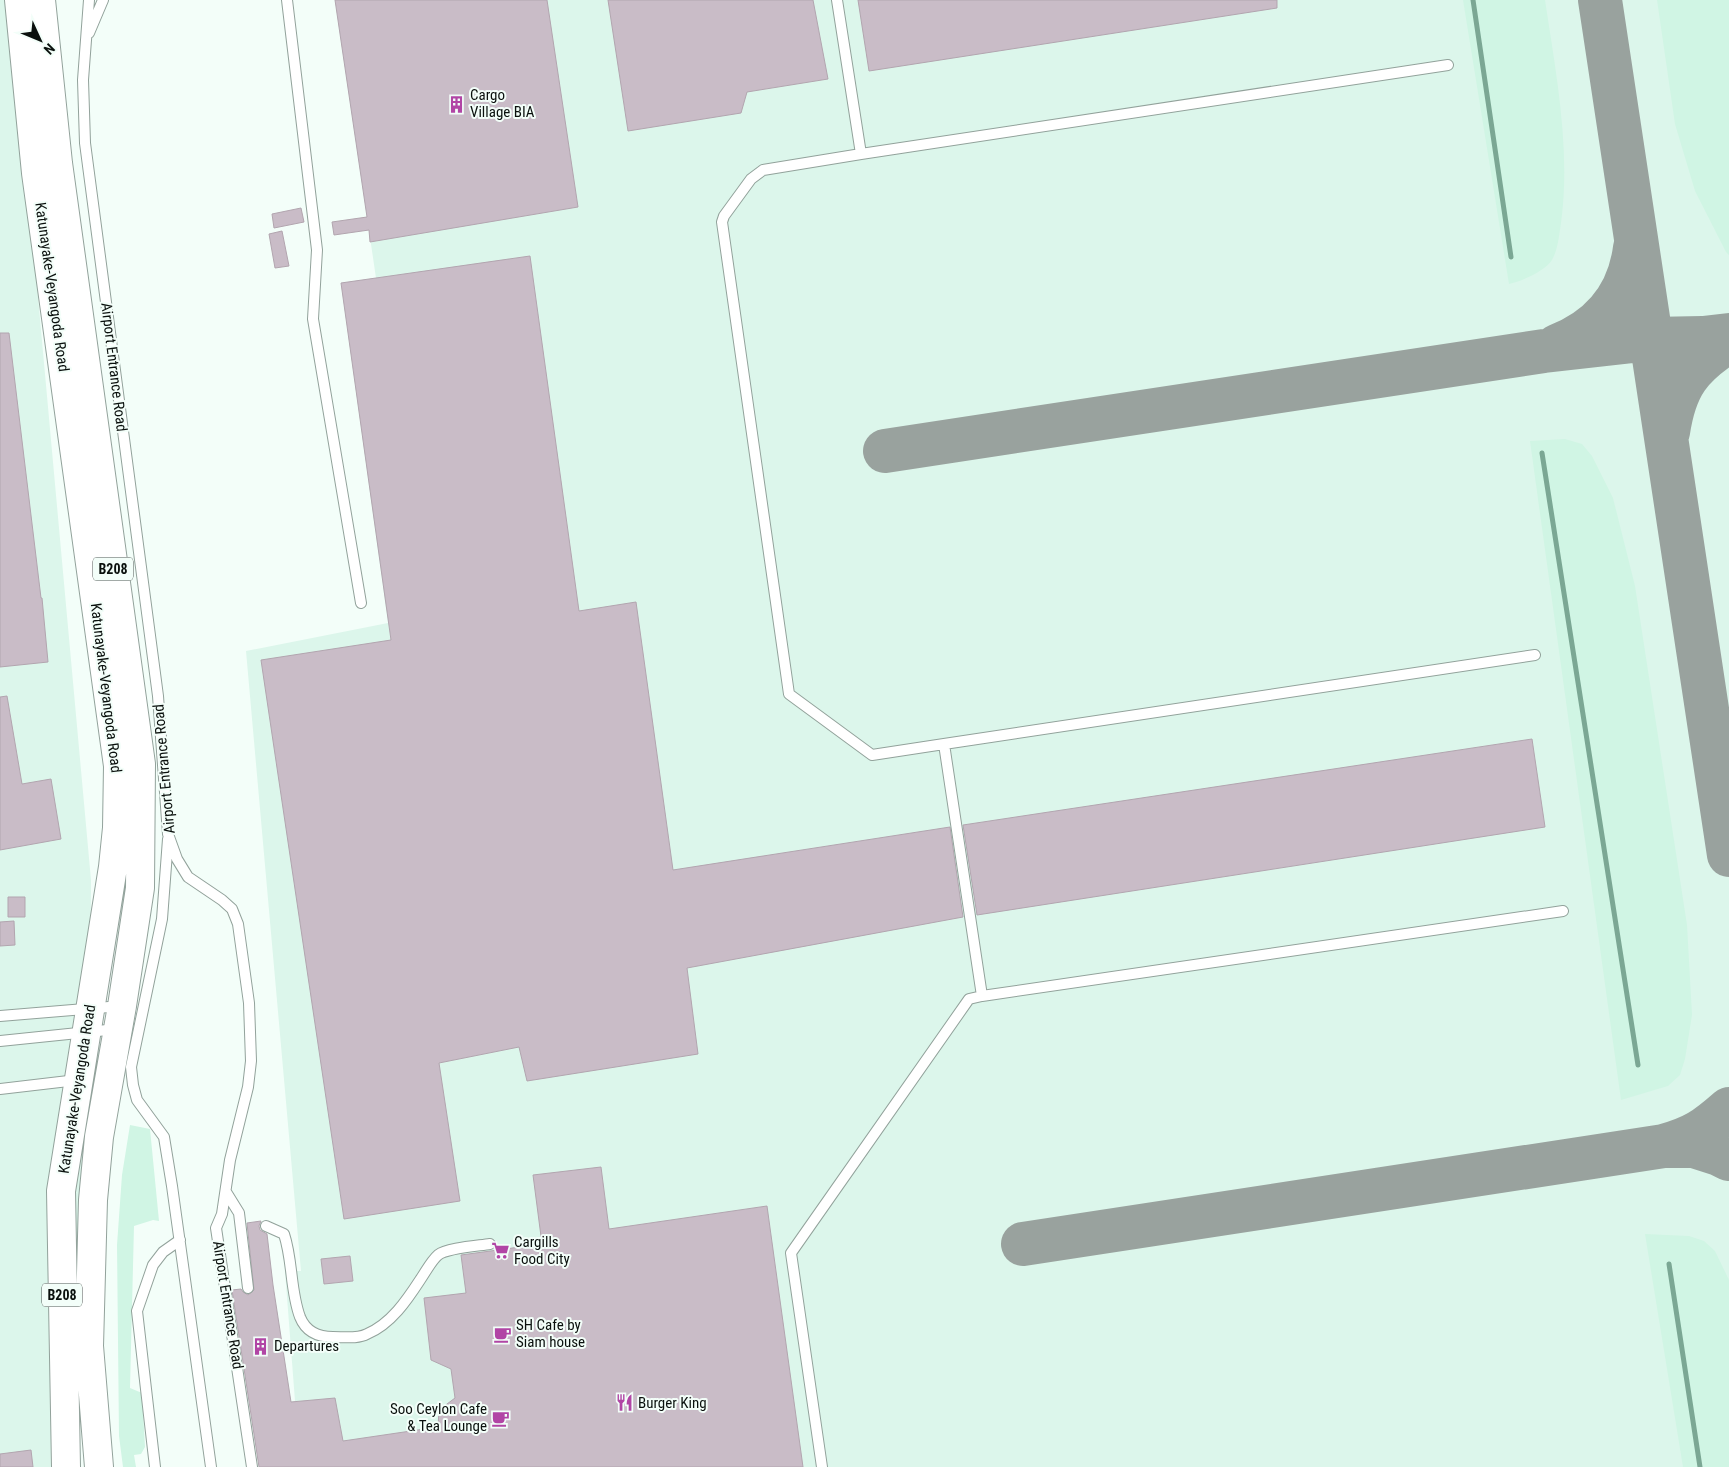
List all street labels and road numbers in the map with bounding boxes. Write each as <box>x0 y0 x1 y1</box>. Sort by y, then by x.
street label: Katunayake-Veyangoda Road <box>31 201 73 373</box>
street label: Airport Entrance Road <box>97 301 131 433</box>
road number: B208 <box>93 558 133 580</box>
street label: Katunayake-Veyangoda Road <box>87 602 125 774</box>
street label: Airport Entrance Road <box>149 704 179 834</box>
street label: Katunayake-Veyangoda Road <box>55 1003 99 1175</box>
street label: Airport Entrance Road <box>209 1239 247 1371</box>
road number: B208 <box>42 1284 82 1306</box>

